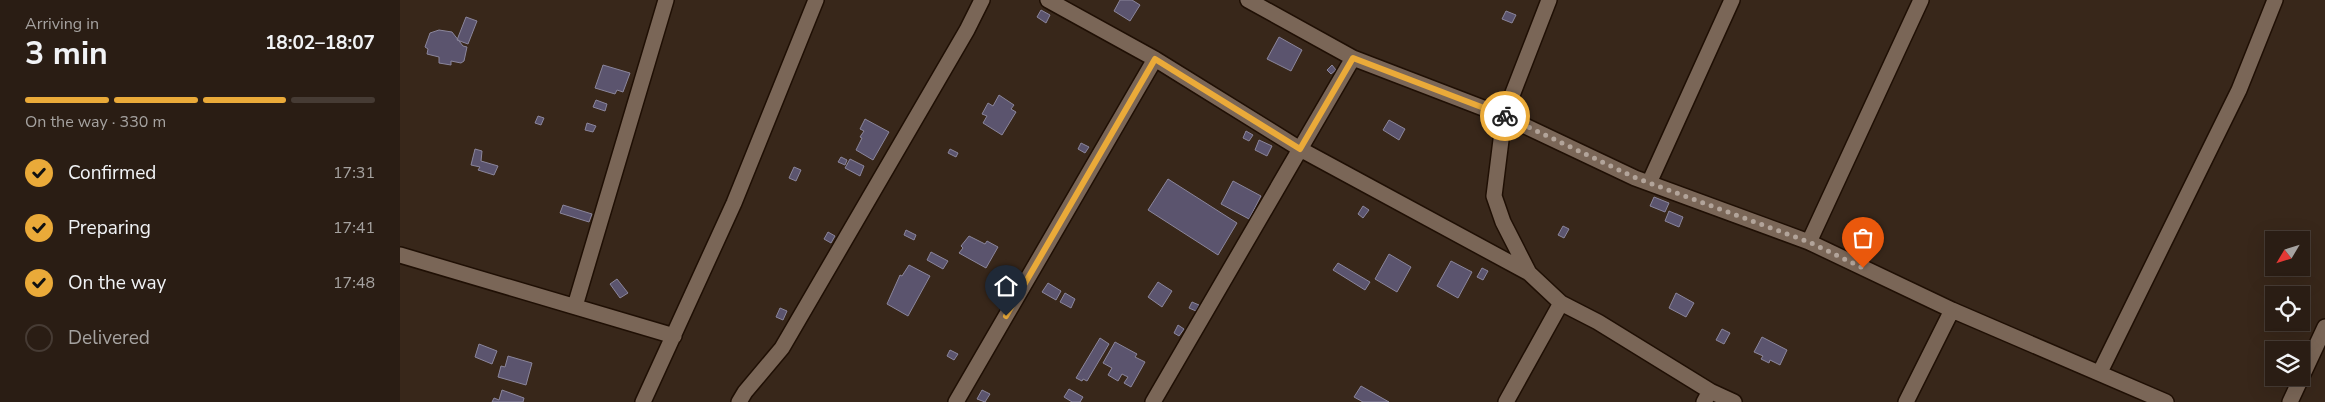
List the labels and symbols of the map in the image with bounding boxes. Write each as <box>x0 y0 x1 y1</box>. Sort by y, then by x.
courier <box>1480 91 1530 141</box>
pin <box>1842 217 1884 268</box>
north arrow <box>2265 231 2310 276</box>
pin <box>985 265 1027 316</box>

